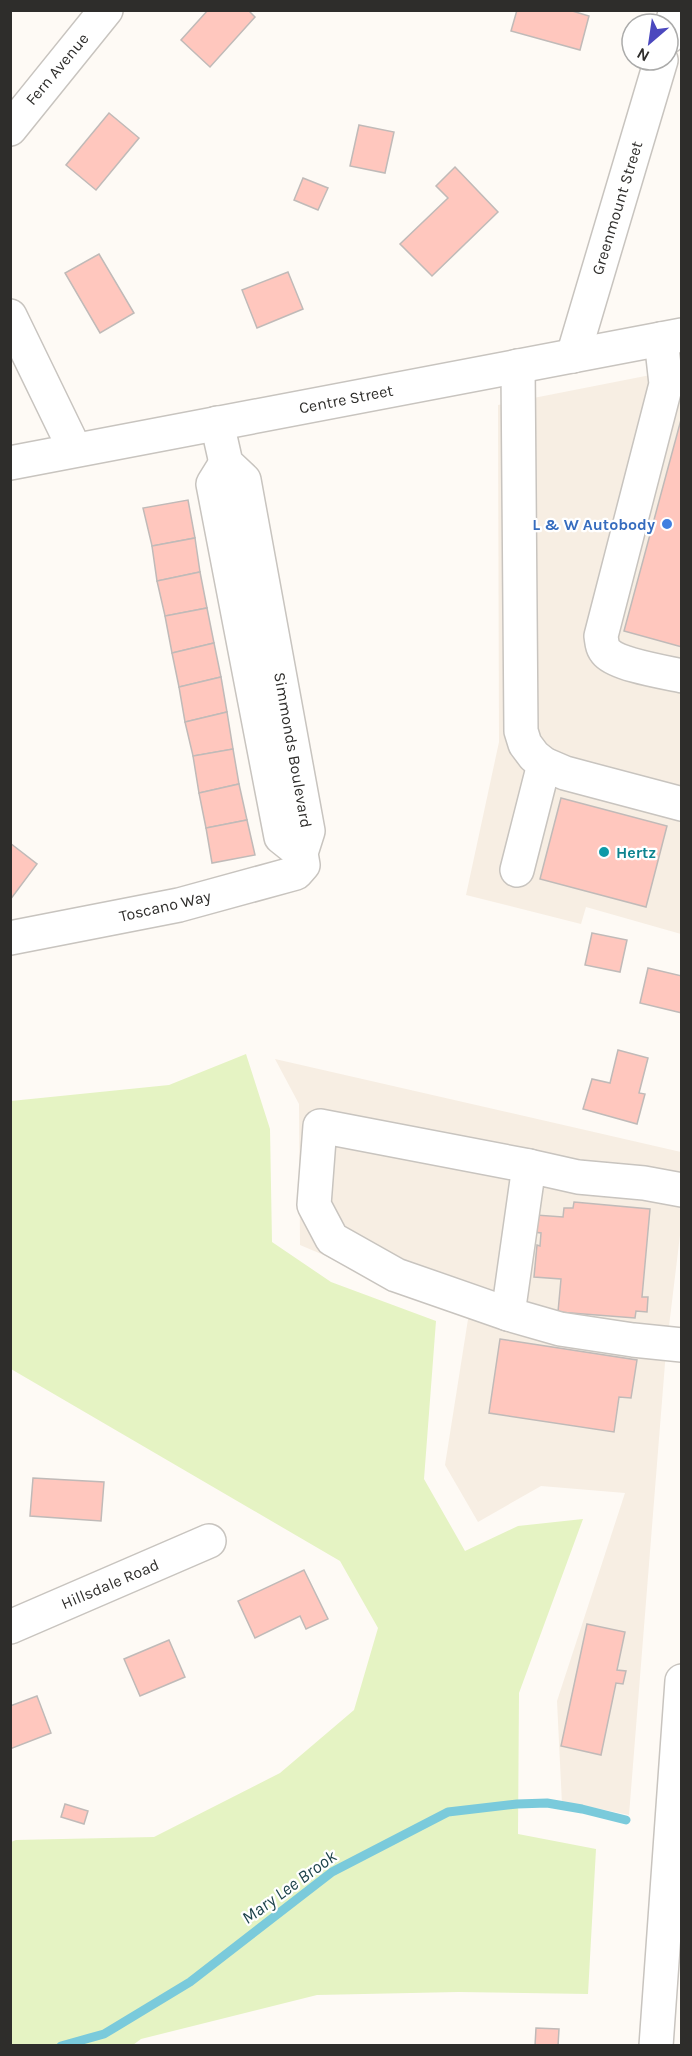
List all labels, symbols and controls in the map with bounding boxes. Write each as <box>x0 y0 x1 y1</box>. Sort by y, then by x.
north arrow <box>620 12 680 72</box>
street label: Fern Avenue <box>21 29 93 109</box>
text: N <box>633 44 653 66</box>
street label: Greenmount Street <box>588 139 646 277</box>
street label: Centre Street <box>297 381 395 417</box>
place label: L & W Autobody <box>532 515 655 534</box>
marker: L & W Autobody <box>660 517 674 531</box>
street label: Simmonds Boulevard <box>270 671 316 829</box>
place label: Hertz <box>616 843 656 862</box>
marker: Hertz <box>597 845 611 859</box>
street label: Toscano Way <box>117 886 213 926</box>
street label: Hillsdale Road <box>58 1555 162 1613</box>
water label: Mary Lee Brook <box>237 1845 341 1929</box>

